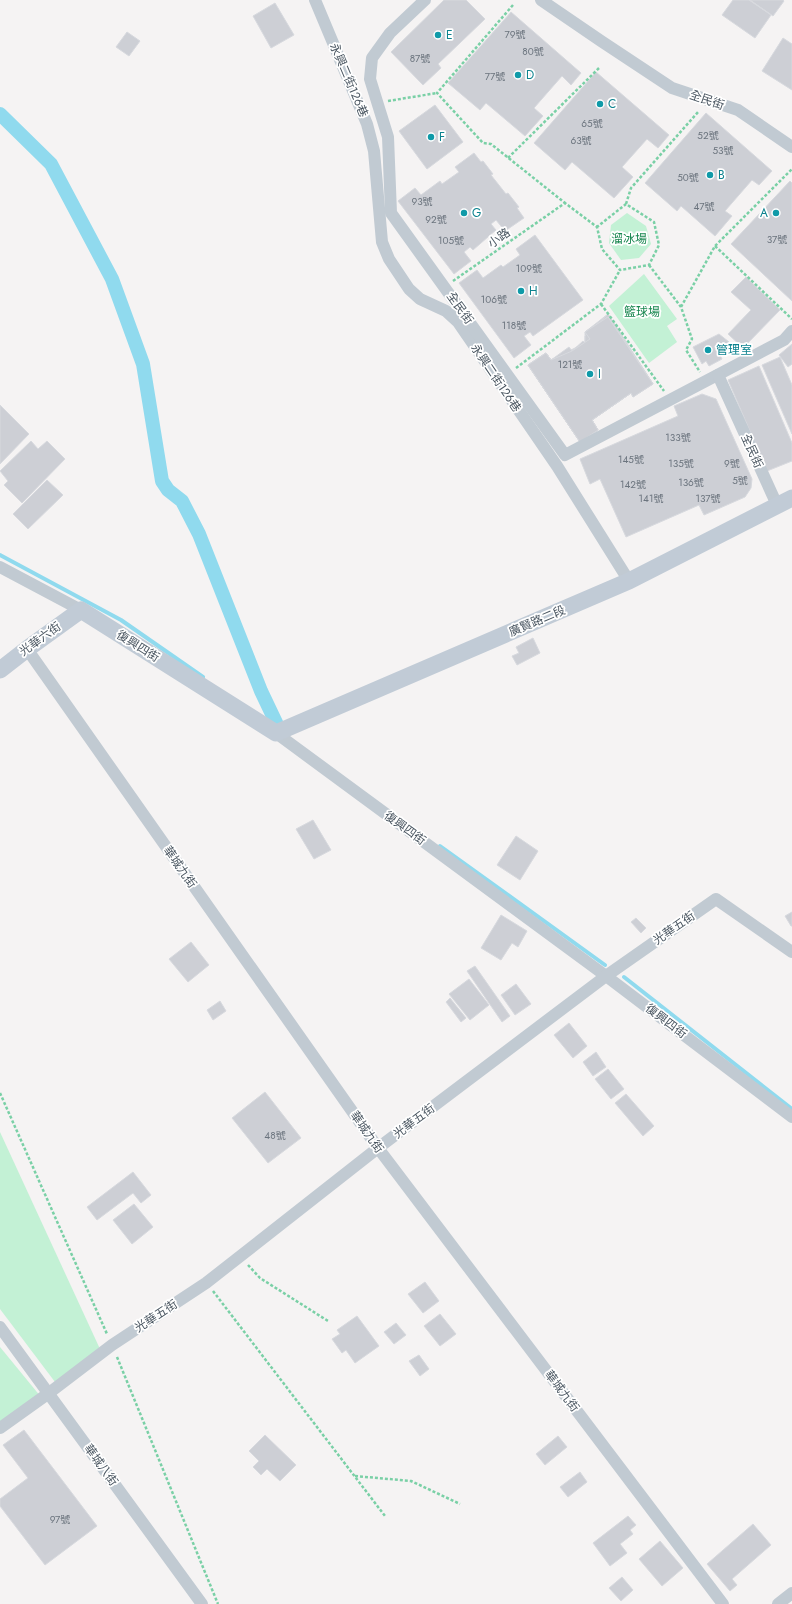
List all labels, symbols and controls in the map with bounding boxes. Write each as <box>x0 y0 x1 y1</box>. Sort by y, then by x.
place label: E <box>446 26 453 44</box>
house number: 79號 <box>504 27 526 42</box>
marker: E <box>433 30 443 40</box>
street label: 永興二街126巷 <box>325 40 373 120</box>
house number: 80號 <box>522 44 544 59</box>
house number: 87號 <box>410 51 430 66</box>
place label: D <box>526 66 534 84</box>
house number: 77號 <box>485 69 505 84</box>
marker: D <box>513 70 523 80</box>
street label: 全民街 <box>687 86 727 114</box>
place label: C <box>608 95 616 113</box>
marker: C <box>595 99 605 109</box>
house number: 65號 <box>581 116 603 131</box>
place label: F <box>439 128 445 146</box>
house number: 52號 <box>697 128 719 143</box>
marker: F <box>426 132 436 142</box>
house number: 63號 <box>570 133 592 148</box>
house number: 53號 <box>712 143 734 158</box>
place label: B <box>718 166 725 184</box>
house number: 50號 <box>677 170 699 185</box>
marker: B <box>705 170 715 180</box>
house number: 93號 <box>411 194 433 209</box>
house number: 47號 <box>693 199 715 214</box>
place label: G <box>472 204 481 222</box>
place label: A <box>760 204 768 222</box>
marker: G <box>459 208 469 218</box>
marker: A <box>771 208 781 218</box>
house number: 92號 <box>425 212 447 227</box>
street label: 小路 <box>484 224 514 252</box>
park label: 溜冰場 <box>611 230 647 248</box>
house number: 37號 <box>767 232 787 247</box>
house number: 105號 <box>438 233 464 248</box>
house number: 109號 <box>516 261 542 276</box>
place label: H <box>529 282 538 300</box>
marker: H <box>516 286 526 296</box>
street label: 全民街 <box>442 288 478 328</box>
house number: 106號 <box>481 292 507 307</box>
park label: 籃球場 <box>624 303 660 321</box>
house number: 118號 <box>502 318 526 333</box>
street label: 永興二街126巷 <box>466 340 526 416</box>
place label: 管理室 <box>716 341 752 359</box>
marker: 管理室 <box>703 345 713 355</box>
house number: 121號 <box>558 357 582 372</box>
place label: I <box>598 365 601 383</box>
marker: I <box>585 369 595 379</box>
house number: 133號 <box>665 430 691 445</box>
street label: 全民街 <box>736 431 768 471</box>
house number: 145號 <box>618 452 644 467</box>
house number: 135號 <box>668 456 694 471</box>
house number: 9號 <box>724 456 740 471</box>
house number: 5號 <box>732 473 748 488</box>
house number: 136號 <box>678 475 704 490</box>
house number: 142號 <box>620 477 646 492</box>
house number: 141號 <box>639 491 663 506</box>
house number: 137號 <box>695 491 721 506</box>
street label: 廣賢路二段 <box>506 601 568 641</box>
street label: 光華六街 <box>15 618 65 660</box>
street label: 復興四街 <box>113 626 163 666</box>
street label: 復興四街 <box>380 807 430 849</box>
street label: 華城九街 <box>159 842 201 892</box>
street label: 光華五街 <box>649 907 699 949</box>
street label: 復興四街 <box>641 999 691 1043</box>
street label: 光華五街 <box>389 1099 439 1143</box>
street label: 華城九街 <box>346 1107 388 1157</box>
house number: 48號 <box>264 1128 286 1143</box>
street label: 光華五街 <box>131 1295 181 1337</box>
street label: 華城九街 <box>540 1366 584 1416</box>
street label: 華城八街 <box>80 1440 122 1490</box>
house number: 97號 <box>50 1512 70 1527</box>

